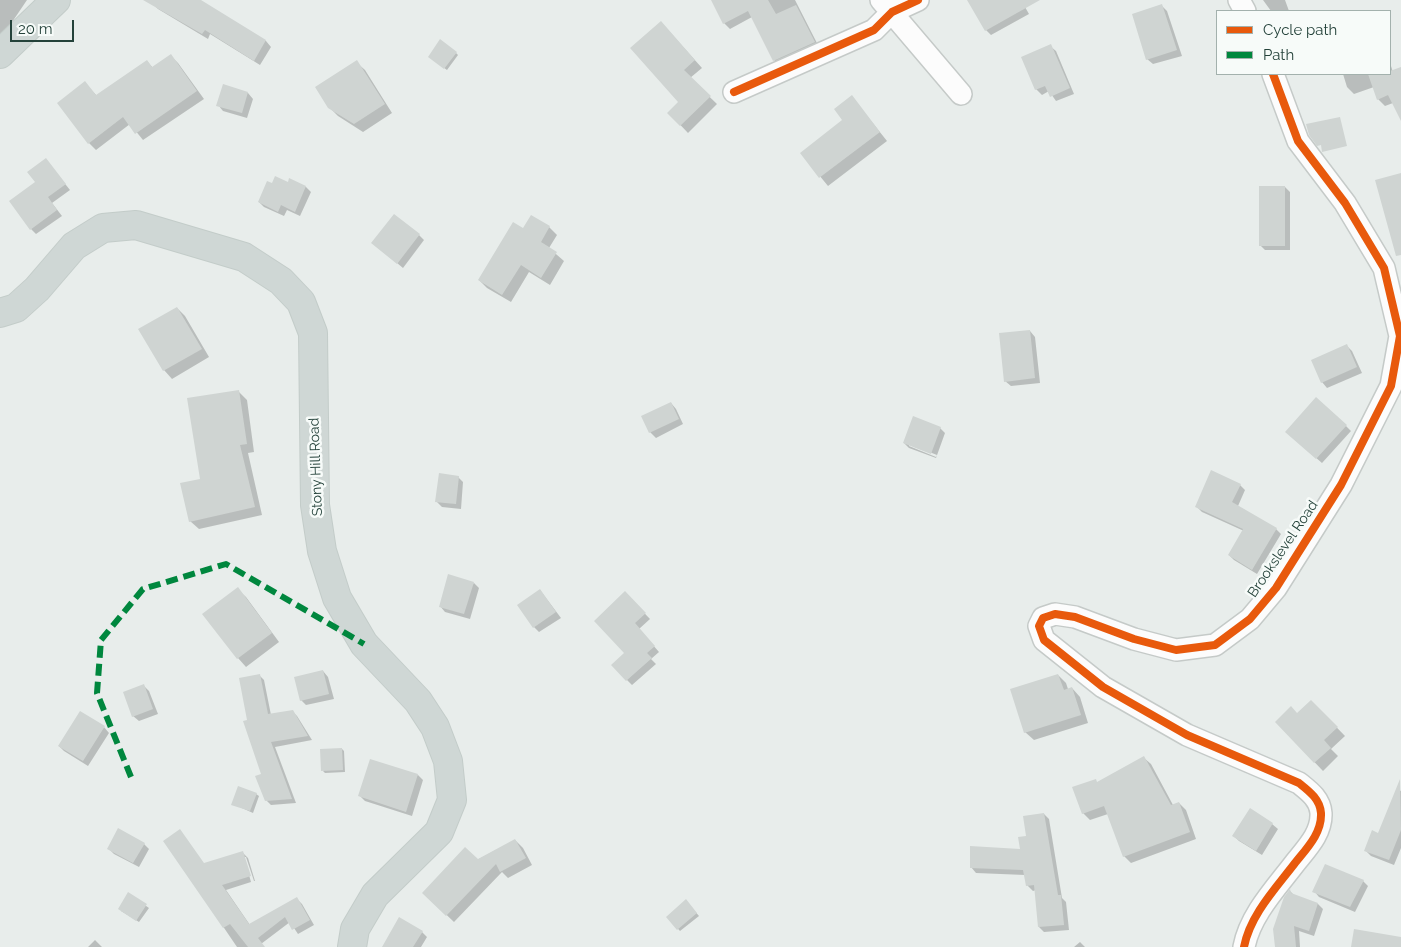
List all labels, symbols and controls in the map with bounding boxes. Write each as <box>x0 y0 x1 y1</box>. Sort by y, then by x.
scale bar <box>12 10 76 42</box>
legend <box>1216 10 1391 75</box>
text: 20 m <box>18 20 53 38</box>
text: Cycle path <box>1263 21 1337 39</box>
text: Path <box>1263 46 1294 64</box>
street label: Stony Hill Road <box>306 417 326 517</box>
street label: Brookslevel Road <box>1244 497 1322 601</box>

